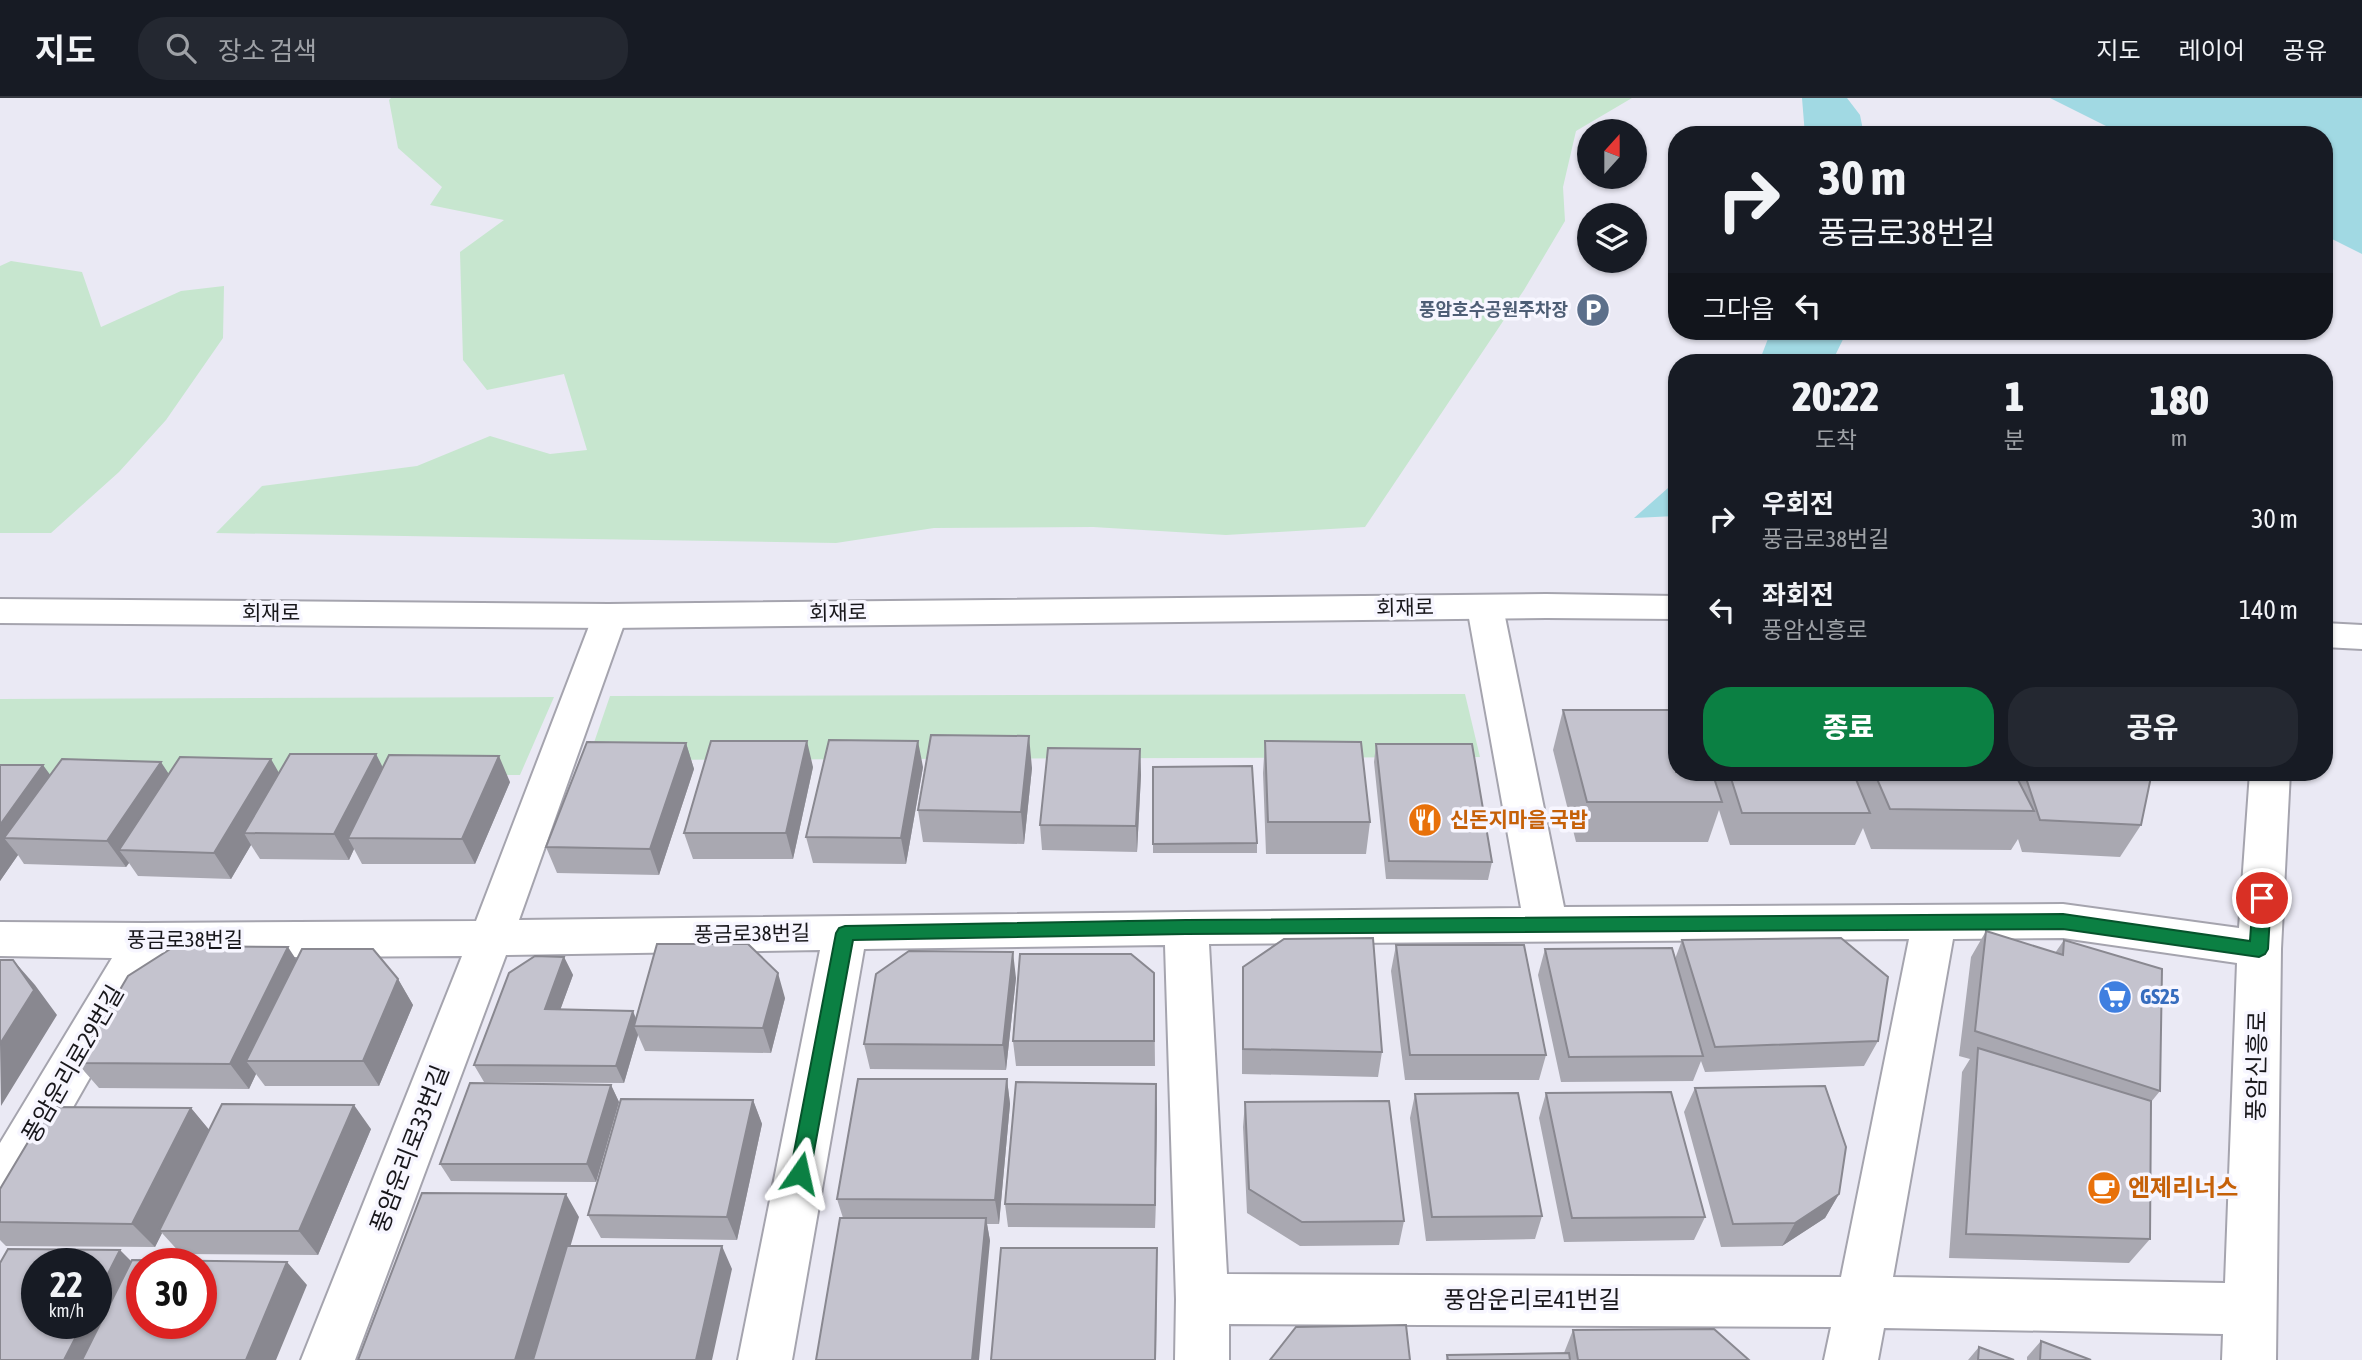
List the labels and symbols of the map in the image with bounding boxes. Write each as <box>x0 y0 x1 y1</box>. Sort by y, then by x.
north arrow <box>1577 119 1647 189</box>
parking icon: 풍암호수공원주차장 <box>1574 291 1612 329</box>
place label: 풍암호수공원주차장 <box>1419 299 1568 320</box>
street label: 회재로 <box>1376 594 1434 620</box>
street label: 회재로 <box>809 599 867 625</box>
street label: 회재로 <box>242 600 300 624</box>
restaurant icon: 신돈지마을 국밥 <box>1406 801 1444 839</box>
place label: 신돈지마을 국밥 <box>1450 807 1588 831</box>
pin <box>2232 868 2292 928</box>
street label: 풍금로38번길 <box>694 920 810 946</box>
street label: 풍금로38번길 <box>127 927 243 951</box>
supermarket icon: GS25 <box>2096 978 2134 1016</box>
street label: 풍암운리로29번길 <box>17 980 129 1147</box>
place label: GS25 <box>2140 984 2180 1008</box>
street label: 풍암신흥로 <box>2242 1011 2271 1121</box>
street label: 풍암운리로33번길 <box>365 1061 454 1236</box>
position arrow <box>763 1136 837 1210</box>
cafe icon: 엔제리너스 <box>2085 1169 2123 1207</box>
place label: 엔제리너스 <box>2128 1174 2238 1201</box>
speed limit sign: 30 <box>126 1248 217 1339</box>
street label: 풍암운리로41번길 <box>1443 1286 1621 1313</box>

